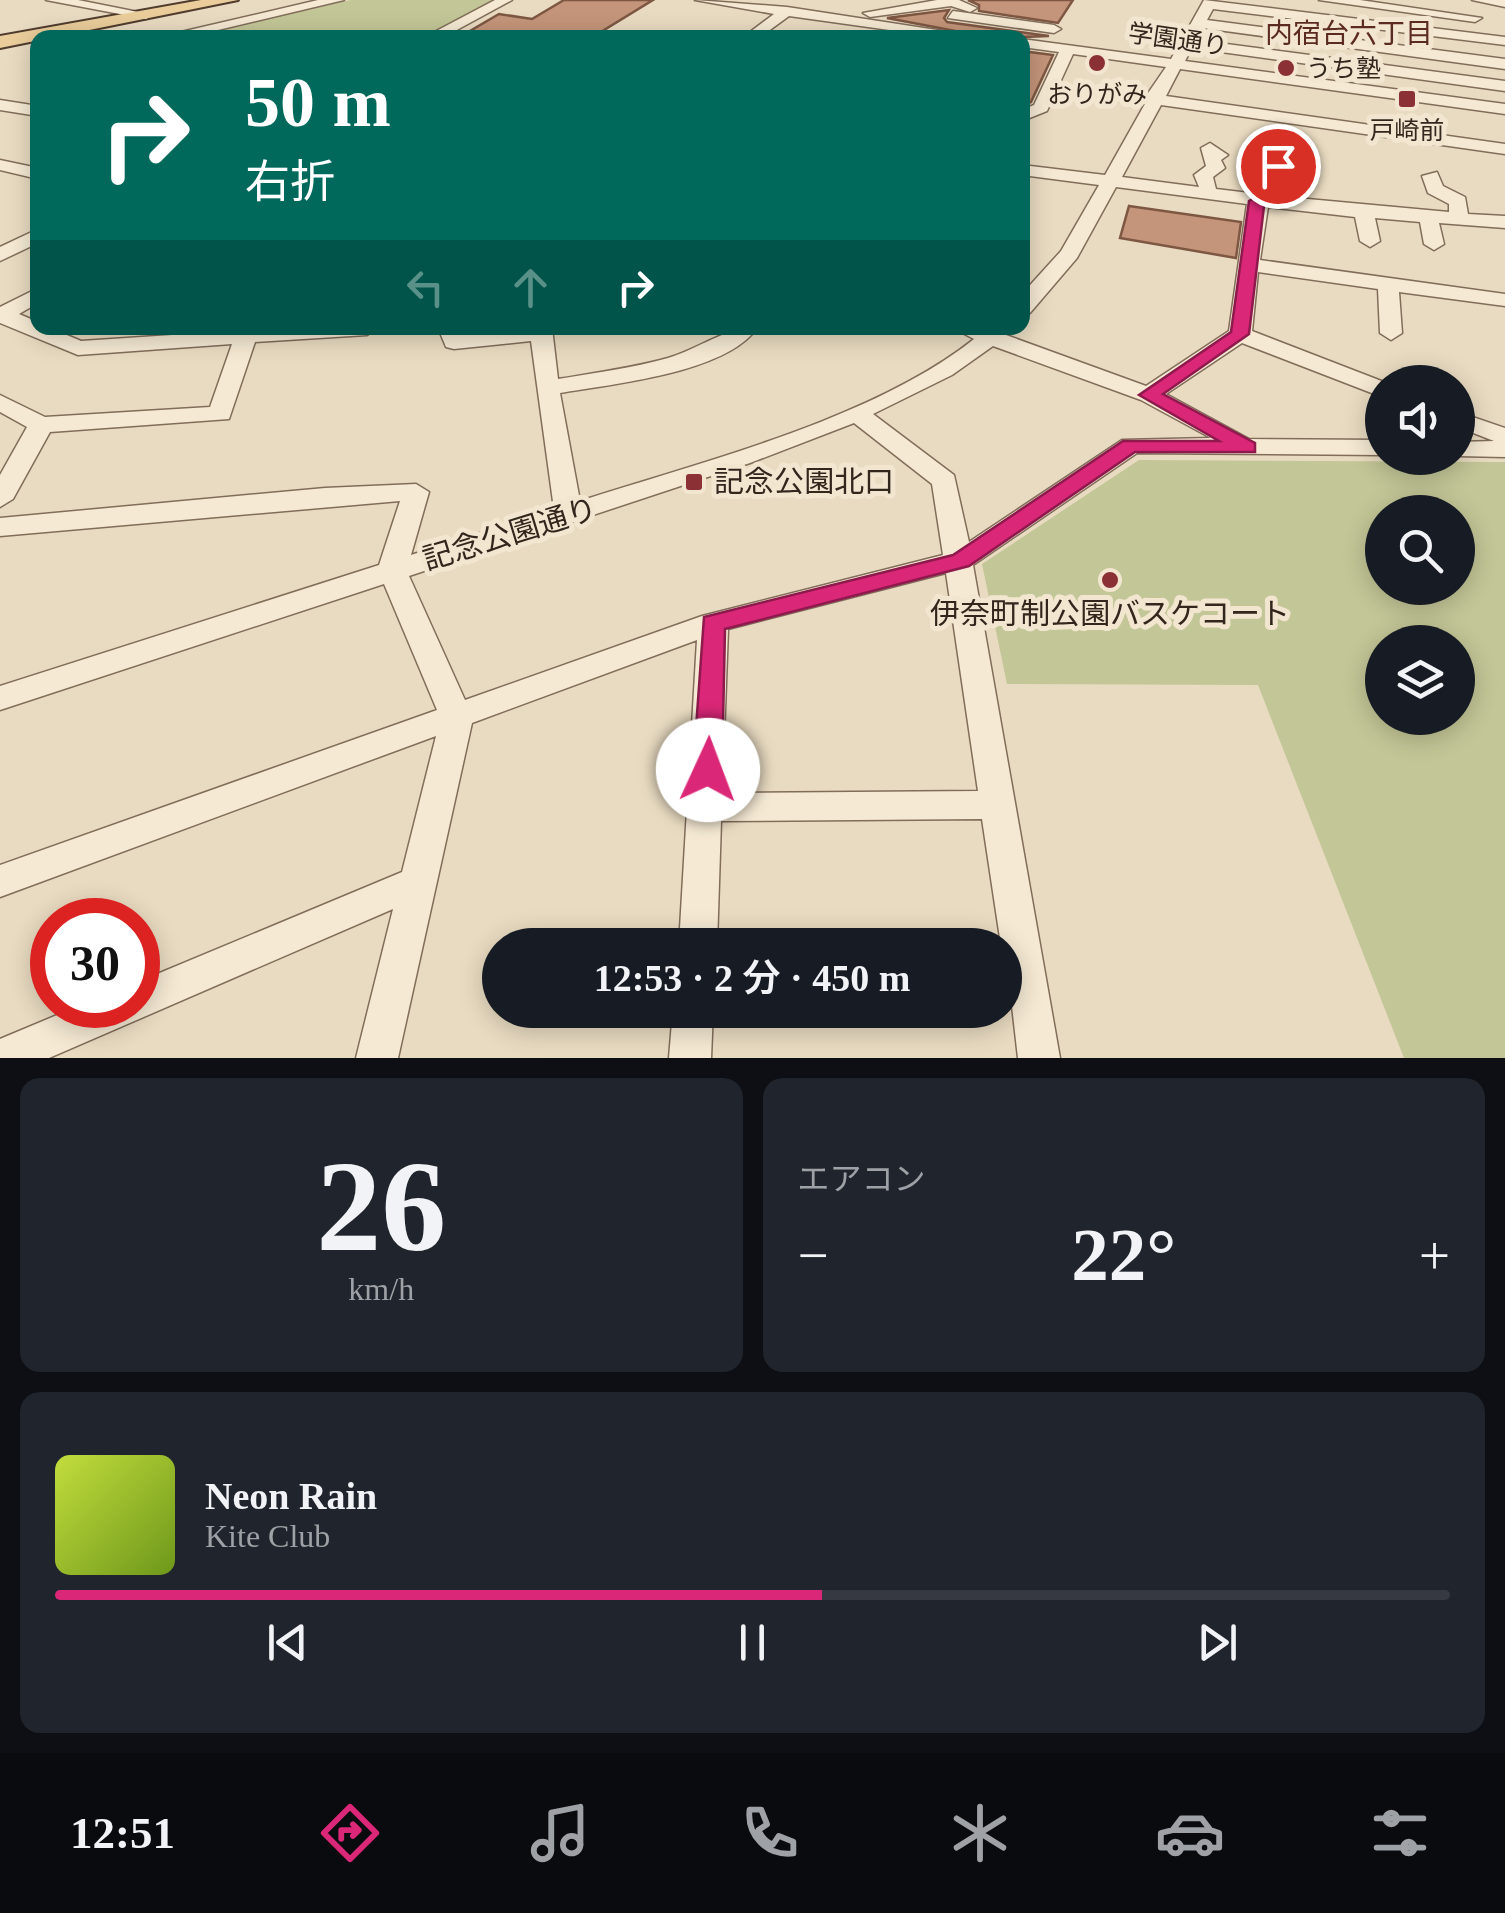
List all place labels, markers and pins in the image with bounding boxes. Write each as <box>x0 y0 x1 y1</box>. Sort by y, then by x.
marker: おりがみ <box>1086 52 1108 74</box>
place label: うち塾 <box>1306 55 1381 82</box>
marker: うち塾 <box>1275 57 1297 79</box>
place label: おりがみ <box>1047 81 1147 108</box>
marker: 戸崎前 <box>1396 88 1418 110</box>
place label: 戸崎前 <box>1369 117 1445 144</box>
pin <box>1236 124 1321 209</box>
place label: 記念公園北口 <box>714 465 894 498</box>
marker: 記念公園北口 <box>683 471 705 493</box>
marker: 伊奈町制公園バスケコート <box>1099 569 1121 591</box>
place label: 伊奈町制公園バスケコート <box>930 597 1290 630</box>

